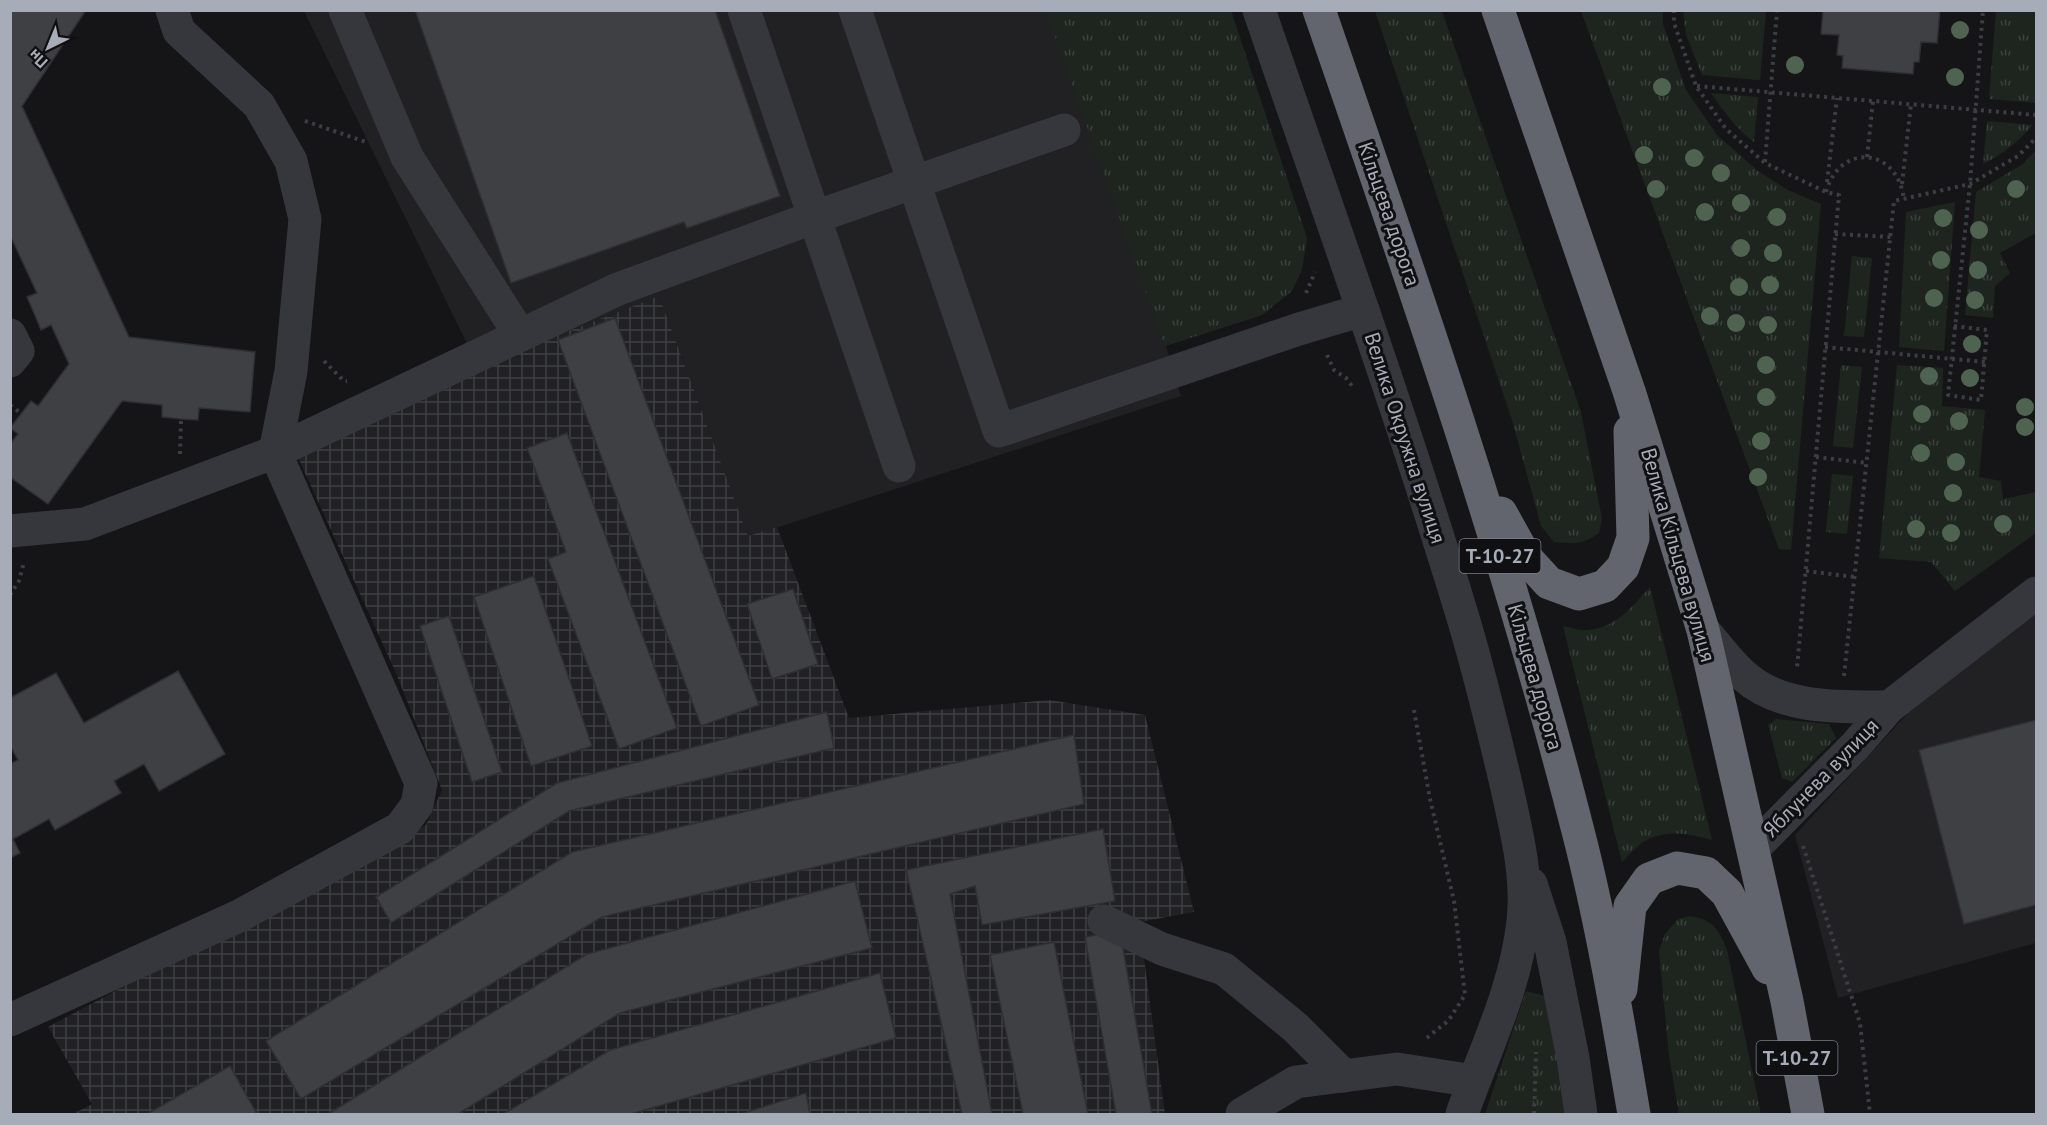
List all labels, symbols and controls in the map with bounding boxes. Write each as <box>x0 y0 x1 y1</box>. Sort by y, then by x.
north arrow <box>18 18 78 78</box>
text: Пн <box>24 45 51 73</box>
street label: Кільцева дорога <box>1352 138 1427 290</box>
street label: Велика Окружна вулиця <box>1359 329 1452 547</box>
street label: Велика Кільцева вулиця <box>1635 445 1722 665</box>
road number: Т-10-27 <box>1460 539 1540 573</box>
street label: Кільцева дорога <box>1502 601 1569 753</box>
street label: Яблунева вулиця <box>1757 712 1884 843</box>
road number: Т-10-27 <box>1756 1041 1838 1075</box>

